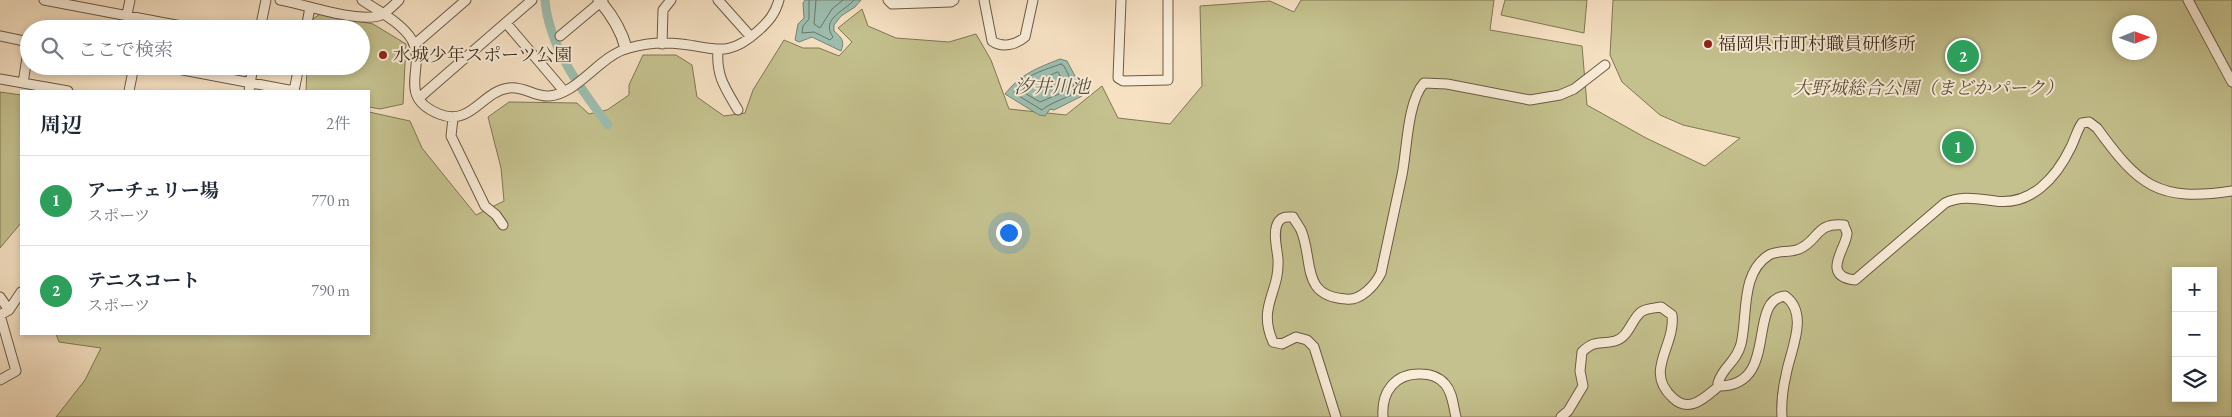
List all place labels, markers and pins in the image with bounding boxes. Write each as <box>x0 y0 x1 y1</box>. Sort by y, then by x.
place label: 福岡県市町村職員研修所 <box>1718 32 1916 55</box>
pin: 2 <box>1947 37 1979 75</box>
marker: 福岡県市町村職員研修所 <box>1702 38 1714 50</box>
place label: 水城少年スポーツ公園 <box>393 43 572 66</box>
marker: 水城少年スポーツ公園 <box>377 49 389 61</box>
pin: 1 <box>1942 128 1974 166</box>

